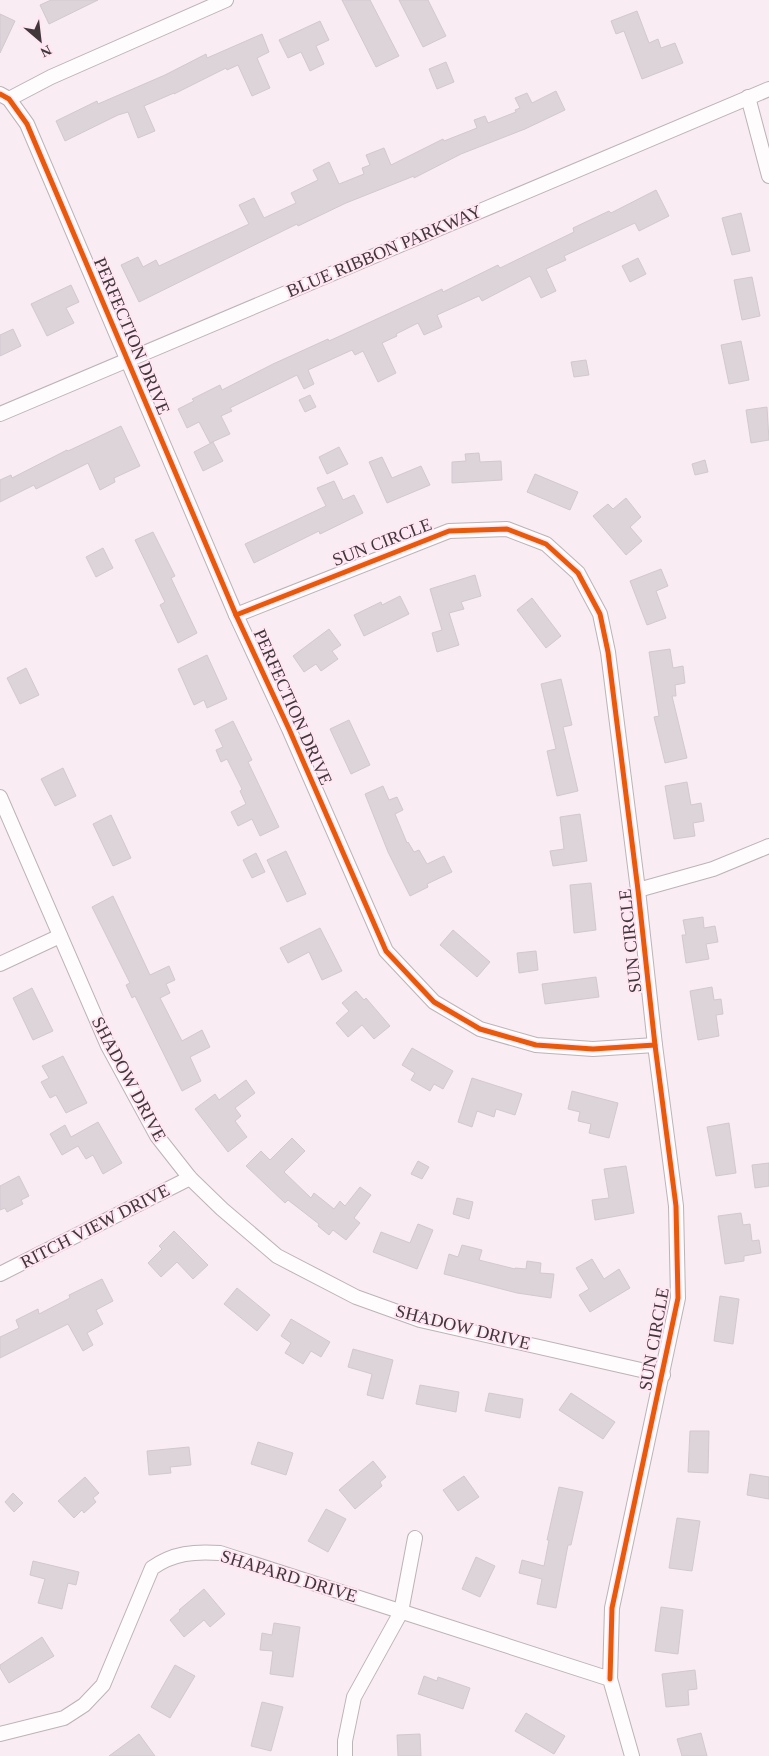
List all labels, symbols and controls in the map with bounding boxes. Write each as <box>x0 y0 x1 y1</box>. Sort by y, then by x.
north arrow <box>15 15 65 65</box>
text: N <box>38 42 54 60</box>
street label: BLUE RIBBON PARKWAY <box>284 201 484 301</box>
street label: PERFECTION DRIVE <box>90 255 174 417</box>
street label: SUN CIRCLE <box>330 514 434 570</box>
street label: PERFECTION DRIVE <box>250 626 336 788</box>
street label: SUN CIRCLE <box>615 888 645 994</box>
street label: SHADOW DRIVE <box>88 1013 170 1145</box>
street label: RITCH VIEW DRIVE <box>17 1180 173 1272</box>
street label: SUN CIRCLE <box>635 1286 673 1392</box>
street label: SHADOW DRIVE <box>394 1301 532 1353</box>
street label: SHAPARD DRIVE <box>218 1546 360 1606</box>

